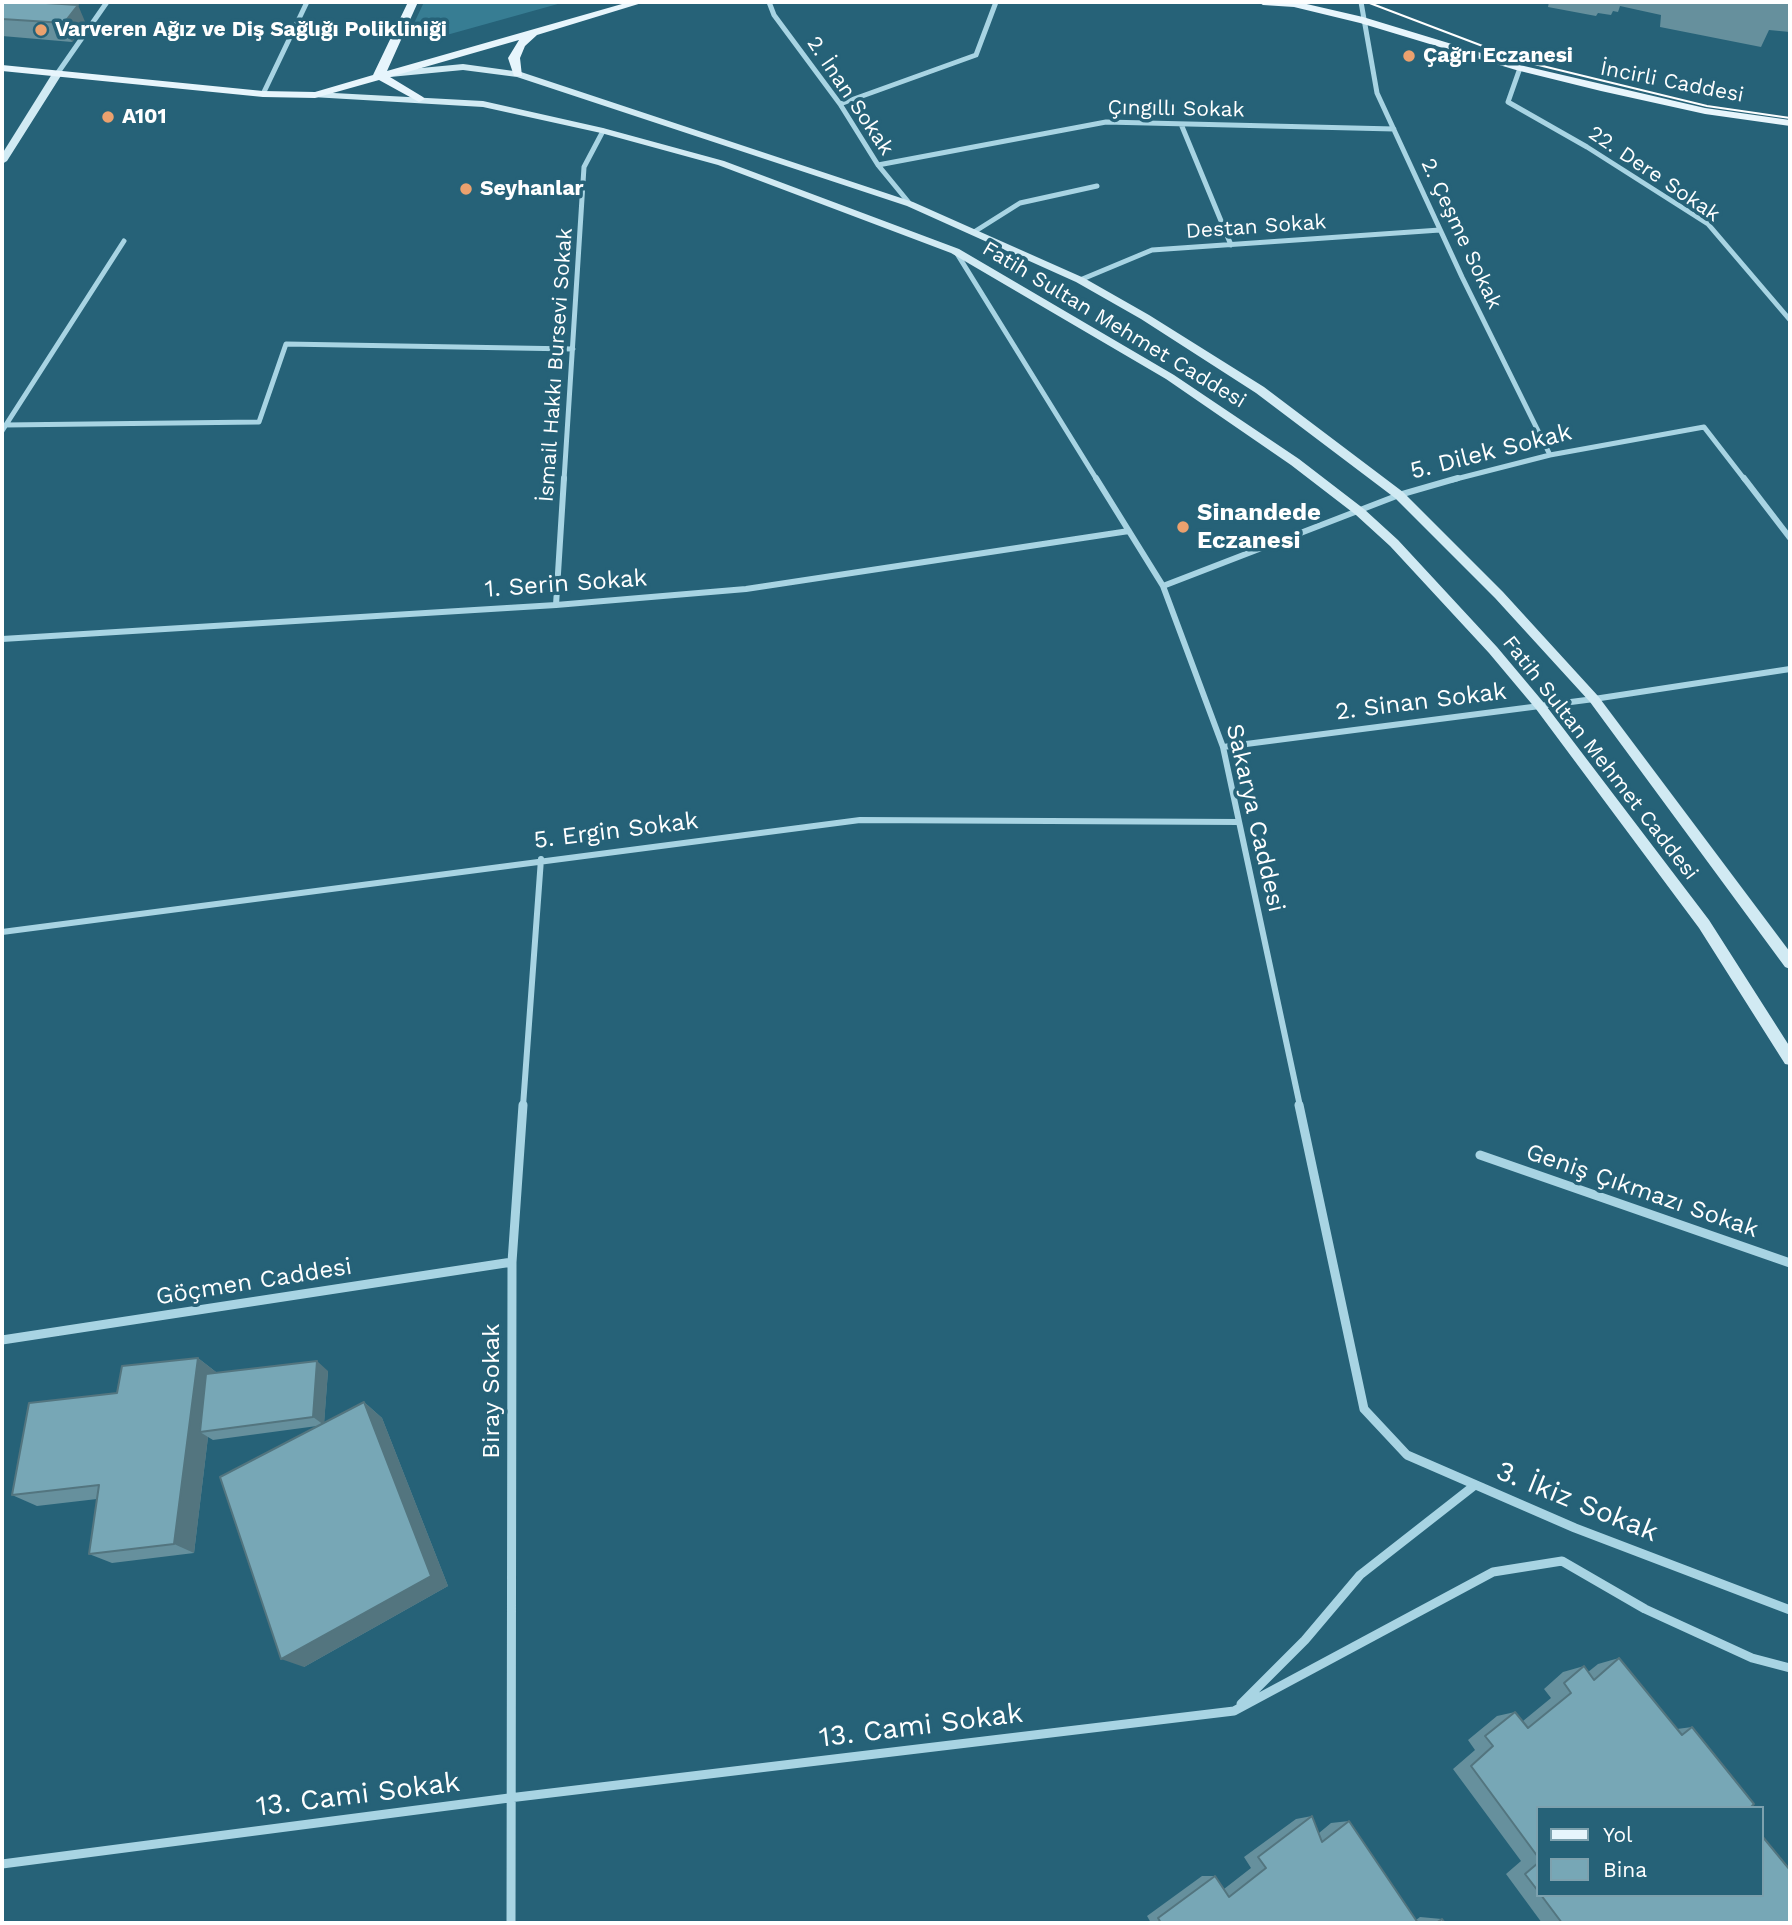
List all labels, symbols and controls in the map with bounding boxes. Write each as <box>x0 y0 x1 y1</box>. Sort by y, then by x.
place label: Varveren Ağız ve Diş Sağlığı Polikliniği <box>55 17 447 43</box>
marker: Varveren Ağız ve Diş Sağlığı Polikliniği <box>33 22 49 38</box>
street label: 2. İnan Sokak <box>801 32 899 160</box>
place label: Çağrı Eczanesi <box>1423 43 1573 69</box>
marker: Çağrı Eczanesi <box>1401 48 1417 64</box>
street label: İncirli Caddesi <box>1598 56 1746 108</box>
street label: Çıngıllı Sokak <box>1107 95 1245 123</box>
place label: A101 <box>122 104 167 130</box>
marker: A101 <box>100 109 116 125</box>
street label: 22. Dere Sokak <box>1583 121 1725 227</box>
street label: 2. Çeşme Sokak <box>1415 155 1507 313</box>
place label: Seyhanlar <box>480 176 584 202</box>
marker: Seyhanlar <box>458 181 474 197</box>
street label: Destan Sokak <box>1185 210 1327 244</box>
street label: İsmail Hakkı Bursevi Sokak <box>534 227 578 503</box>
street label: Fatih Sultan Mehmet Caddesi <box>978 236 1250 414</box>
street label: 5. Dilek Sokak <box>1407 418 1575 486</box>
place label: Sinandede Eczanesi <box>1197 499 1321 555</box>
marker: Sinandede Eczanesi <box>1175 519 1191 535</box>
street label: 1. Serin Sokak <box>484 564 648 604</box>
street label: Fatih Sultan Mehmet Caddesi <box>1497 631 1703 885</box>
street label: 2. Sinan Sokak <box>1334 677 1508 727</box>
street label: Sakarya Caddesi <box>1219 721 1291 915</box>
street label: 5. Ergin Sokak <box>532 807 700 855</box>
street label: Geniş Çıkmazı Sokak <box>1522 1138 1762 1244</box>
street label: Göçmen Caddesi <box>154 1252 354 1312</box>
street label: Biray Sokak <box>478 1323 506 1459</box>
street label: 3. İkiz Sokak <box>1491 1454 1663 1550</box>
street label: 13. Cami Sokak <box>817 1697 1025 1755</box>
street label: 13. Cami Sokak <box>254 1766 462 1824</box>
legend <box>1536 1806 1764 1897</box>
text: Yol <box>1603 1822 1633 1847</box>
text: Bina <box>1603 1857 1647 1882</box>

